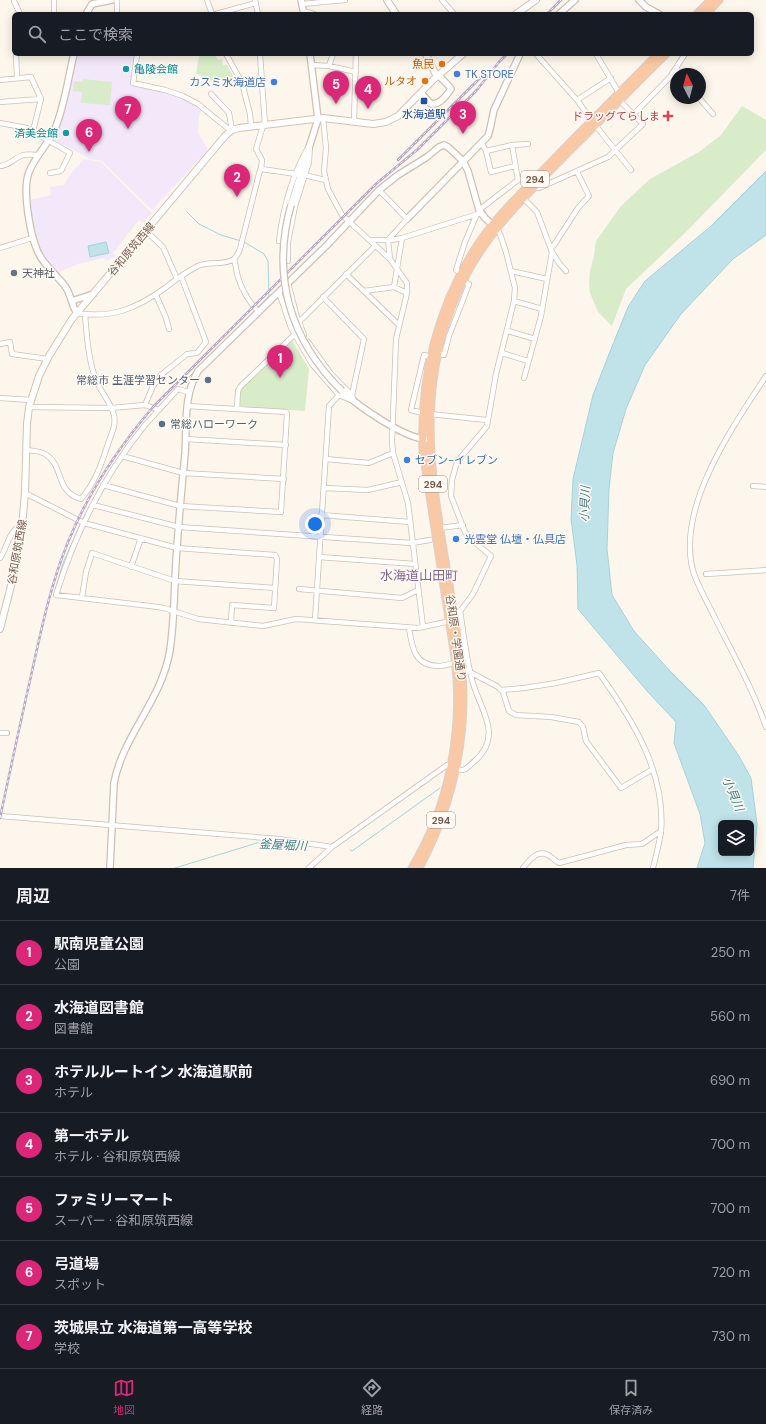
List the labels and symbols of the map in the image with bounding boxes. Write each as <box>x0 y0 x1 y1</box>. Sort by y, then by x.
place label: 魚民 <box>412 57 434 71</box>
marker: 魚民 <box>437 59 447 69</box>
place label: 亀陵会館 <box>134 62 178 76</box>
marker: 亀陵会館 <box>121 64 131 74</box>
place label: TK STORE <box>465 67 514 81</box>
north arrow <box>670 68 706 104</box>
marker: TK STORE <box>452 69 462 79</box>
pin: 5 <box>323 71 349 104</box>
place label: ルタオ <box>384 74 417 88</box>
place label: カスミ水海道店 <box>189 75 266 89</box>
pin: 4 <box>355 76 381 109</box>
marker: ルタオ <box>420 76 430 86</box>
marker: カスミ水海道店 <box>269 77 279 87</box>
pin: 7 <box>115 96 141 129</box>
marker: 水海道駅 <box>419 96 429 106</box>
pin: 3 <box>450 101 476 134</box>
place label: 水海道駅 <box>402 107 446 121</box>
place label: ドラッグてらしま <box>572 109 660 123</box>
marker: ドラッグてらしま <box>663 111 673 121</box>
pin: 6 <box>76 119 102 152</box>
place label: 済美会館 <box>14 126 58 140</box>
marker: 済美会館 <box>61 128 71 138</box>
pin: 2 <box>224 164 250 197</box>
road number: 294 <box>521 171 549 187</box>
street label: 谷和原筑西線 <box>104 219 158 279</box>
place label: 天神社 <box>22 266 55 280</box>
marker: 天神社 <box>9 268 19 278</box>
pin: 1 <box>267 345 293 378</box>
place label: 常総市 生涯学習センター <box>76 373 200 387</box>
marker: 常総市 生涯学習センター <box>203 375 213 385</box>
place label: 常総ハローワーク <box>170 417 258 431</box>
marker: 常総ハローワーク <box>157 419 167 429</box>
place label: セブン-イレブン <box>415 453 498 467</box>
marker: セブン-イレブン <box>402 455 412 465</box>
road number: 294 <box>419 476 447 492</box>
water label: 小貝川 <box>576 484 594 522</box>
your location <box>305 514 325 534</box>
street label: 谷和原筑西線 <box>4 518 30 586</box>
place label: 光雲堂 仏壇・仏具店 <box>464 532 566 546</box>
marker: 光雲堂 仏壇・仏具店 <box>451 534 461 544</box>
district label: 水海道山田町 <box>380 567 458 584</box>
street label: 谷和原・学園通り <box>443 593 469 683</box>
water label: 小貝川 <box>719 774 748 816</box>
road number: 294 <box>427 812 455 828</box>
water label: 釜屋堀川 <box>259 836 309 854</box>

